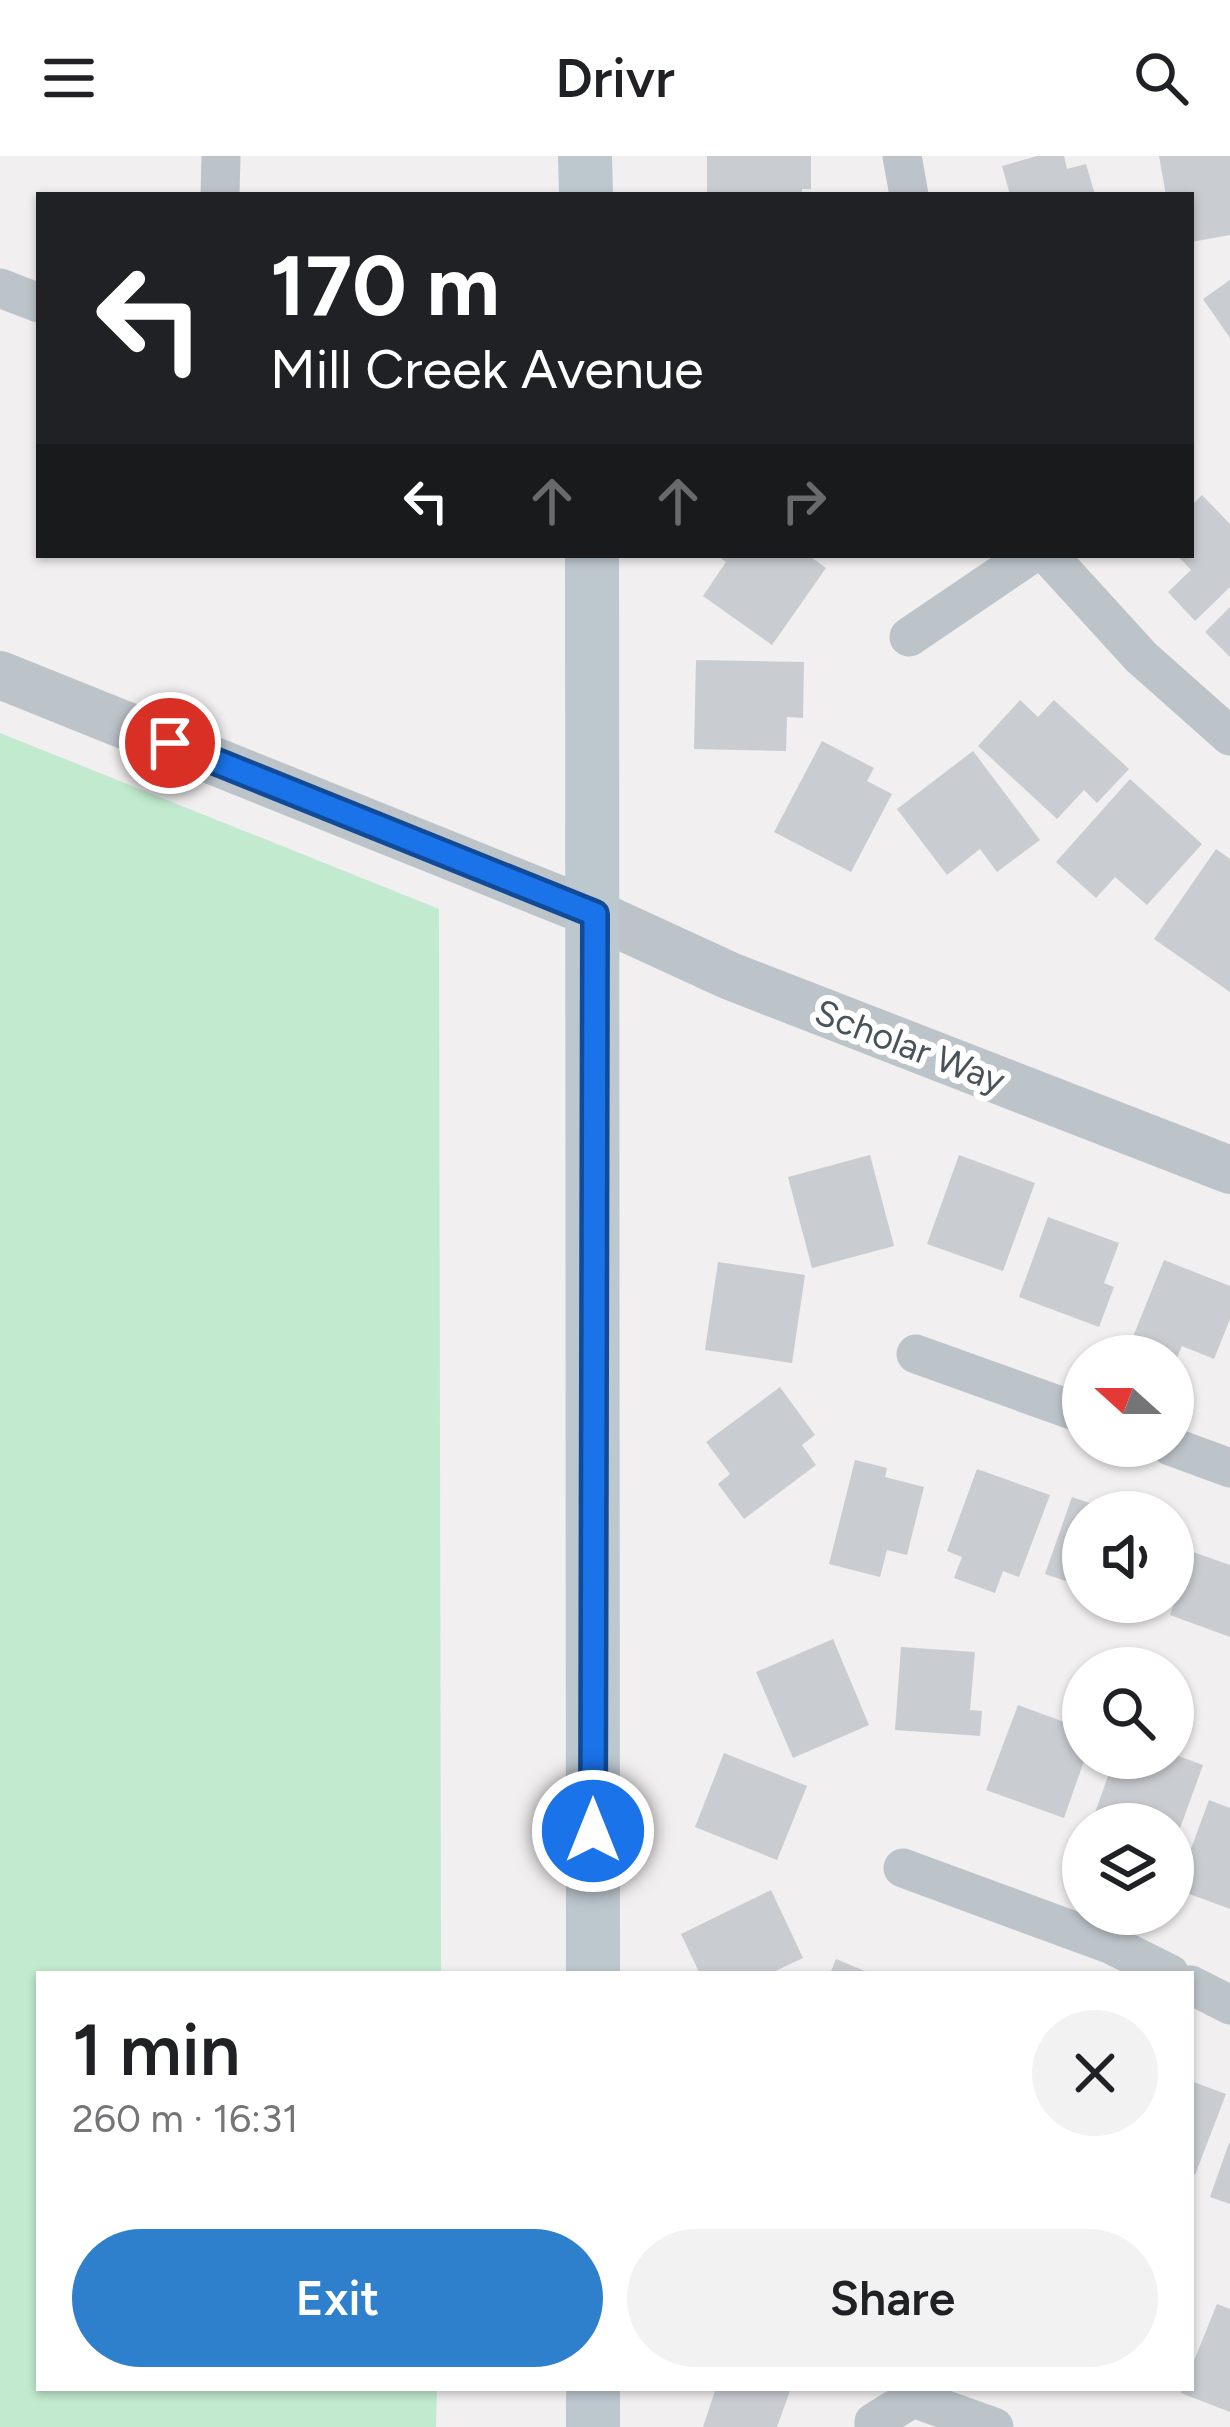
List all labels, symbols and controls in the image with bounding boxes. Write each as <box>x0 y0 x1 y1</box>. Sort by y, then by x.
icon: menu <box>36 45 102 111</box>
icon: search <box>1128 45 1194 111</box>
text: Drivr <box>555 46 675 111</box>
text: 170 m <box>270 235 500 336</box>
icon: left <box>72 240 228 396</box>
text: Mill Creek Avenue <box>270 337 704 402</box>
icon: left <box>393 468 459 534</box>
icon: ahead <box>519 468 585 534</box>
icon: ahead <box>645 468 711 534</box>
icon: right <box>771 468 837 534</box>
pin <box>119 692 221 794</box>
icon: arrive <box>137 710 203 776</box>
street label: Scholar Way <box>809 990 1011 1102</box>
north arrow <box>1062 1335 1194 1467</box>
map controls <box>1062 1335 1194 1935</box>
button: sound <box>1062 1491 1194 1623</box>
button: search <box>1062 1647 1194 1779</box>
position arrow <box>530 1768 656 1894</box>
button: layers <box>1062 1803 1194 1935</box>
text: 1 min <box>72 2007 240 2093</box>
button: close <box>1032 2010 1158 2136</box>
text: 260 m · 16:31 <box>72 2095 298 2142</box>
button: Exit <box>72 2229 603 2367</box>
button: Share <box>627 2229 1158 2367</box>

